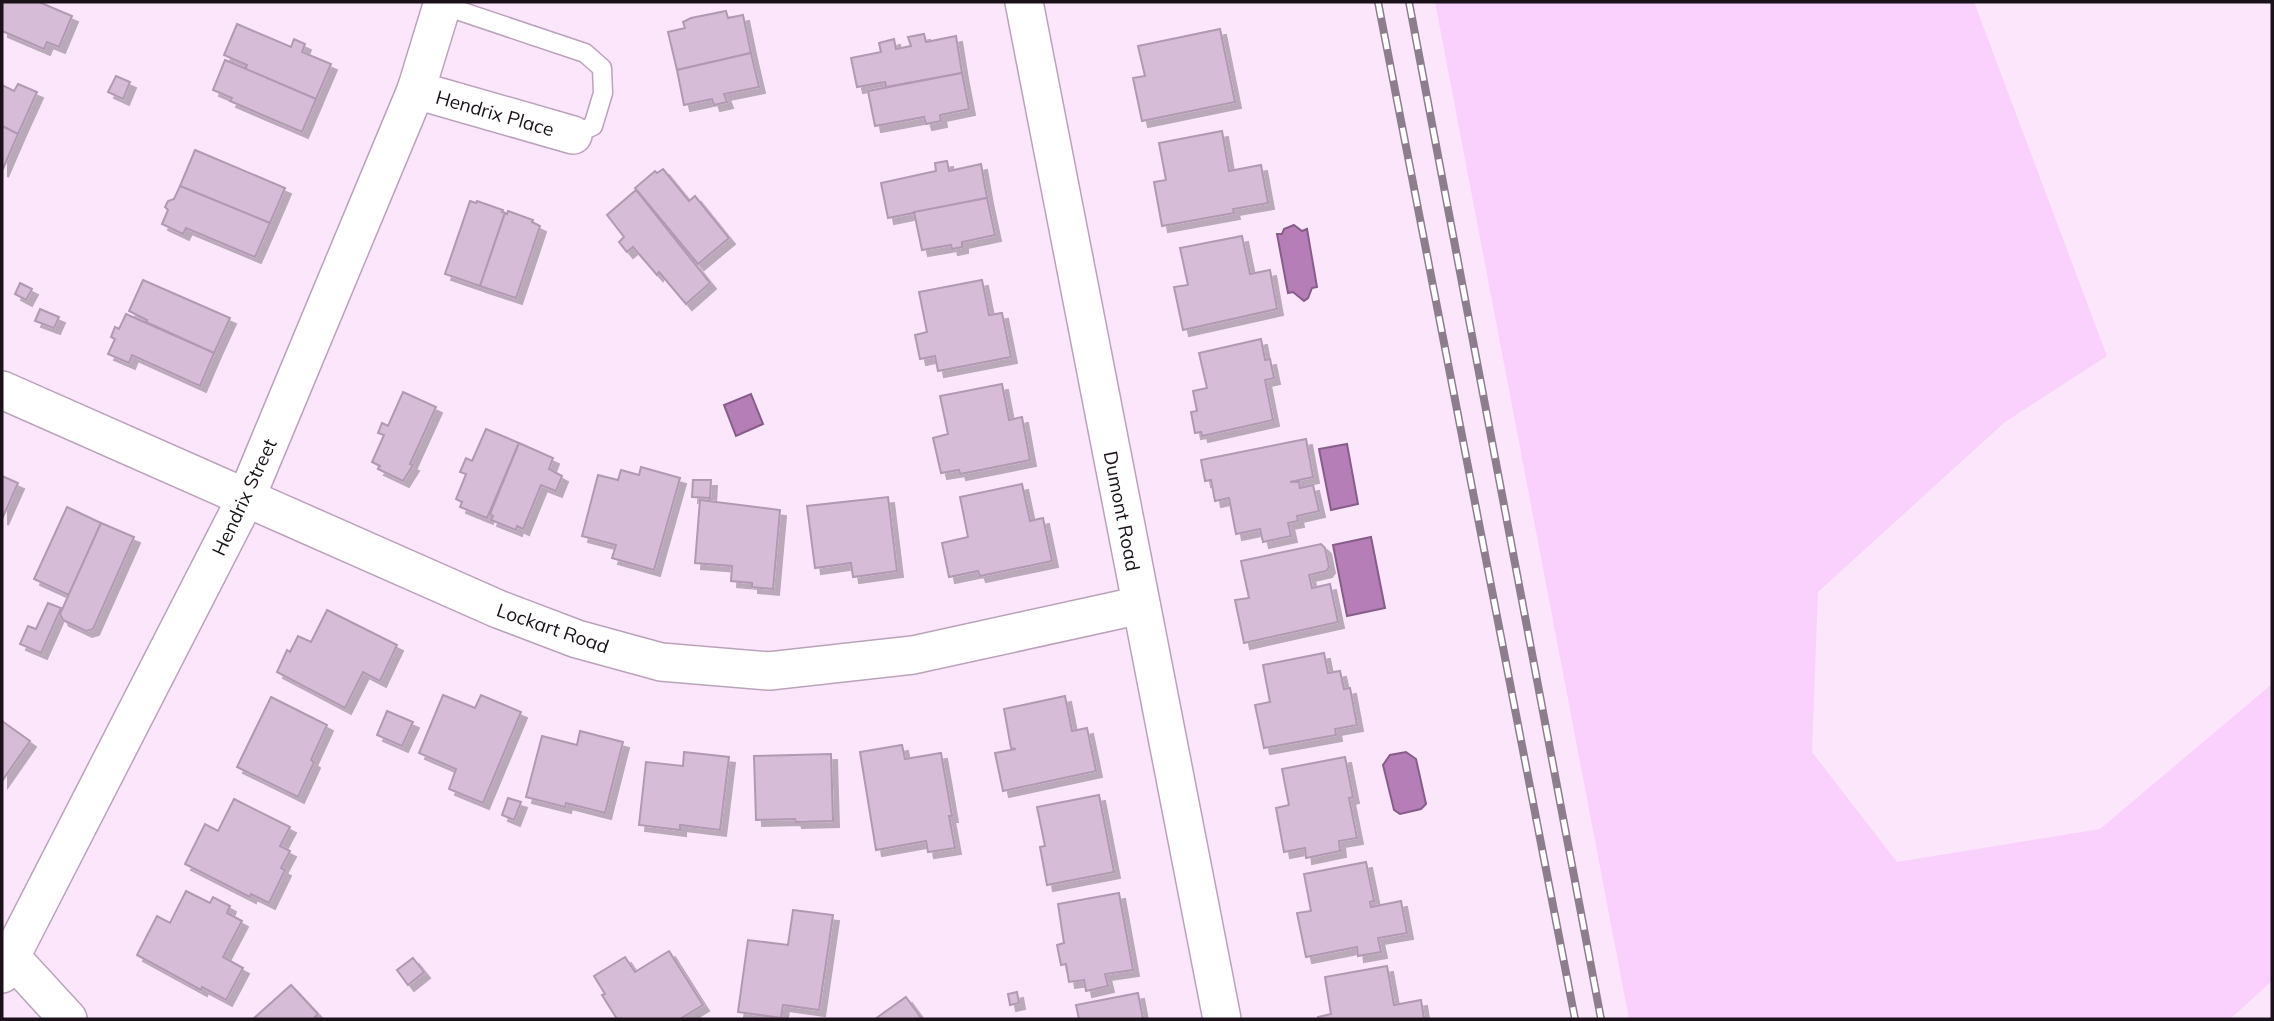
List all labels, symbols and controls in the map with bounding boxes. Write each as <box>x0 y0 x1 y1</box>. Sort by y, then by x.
street label: Hendrix Place <box>433 85 557 141</box>
street label: Hendrix Street <box>206 434 282 559</box>
street label: Dumont Road <box>1099 449 1145 573</box>
street label: Lockart Road <box>494 598 612 658</box>

